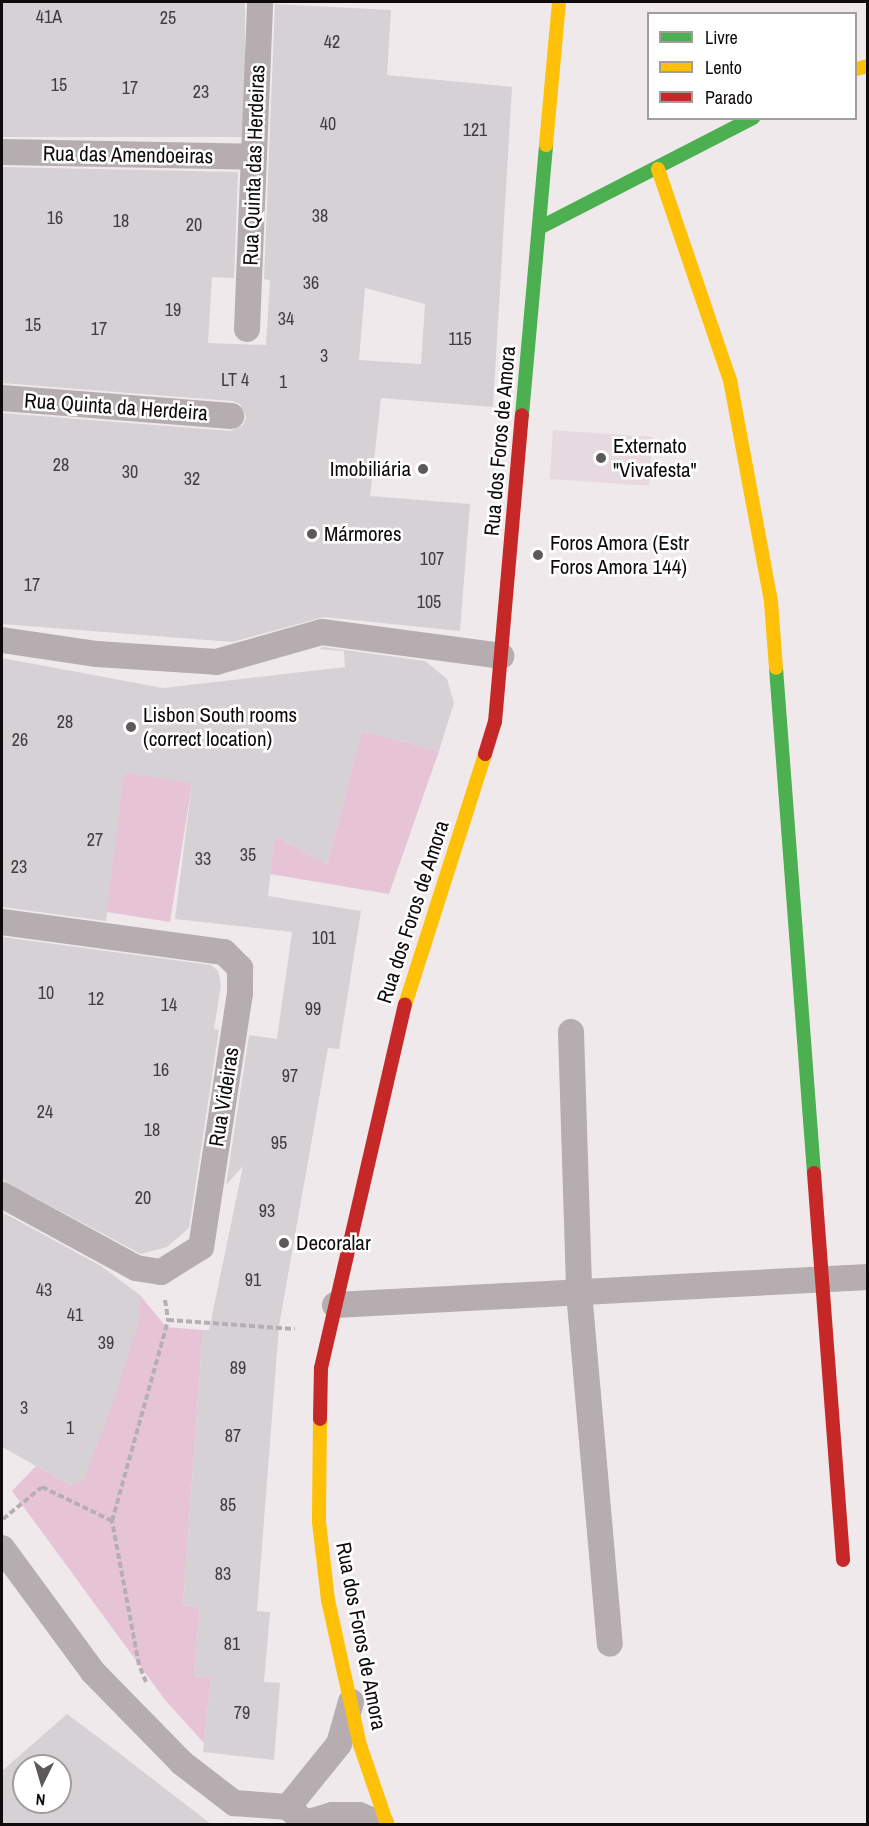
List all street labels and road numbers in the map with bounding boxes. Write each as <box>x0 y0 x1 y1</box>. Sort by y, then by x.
street label: Rua Quinta das Herdeiras <box>238 64 270 266</box>
street label: Rua das Amendoeiras <box>42 141 214 169</box>
street label: Rua dos Foros de Amora <box>479 344 521 538</box>
street label: Rua Quinta da Herdeira <box>23 388 209 426</box>
street label: Rua dos Foros de Amora <box>371 817 455 1007</box>
street label: Rua Videiras <box>204 1046 244 1148</box>
street label: Rua dos Foros de Amora <box>330 1540 392 1732</box>

